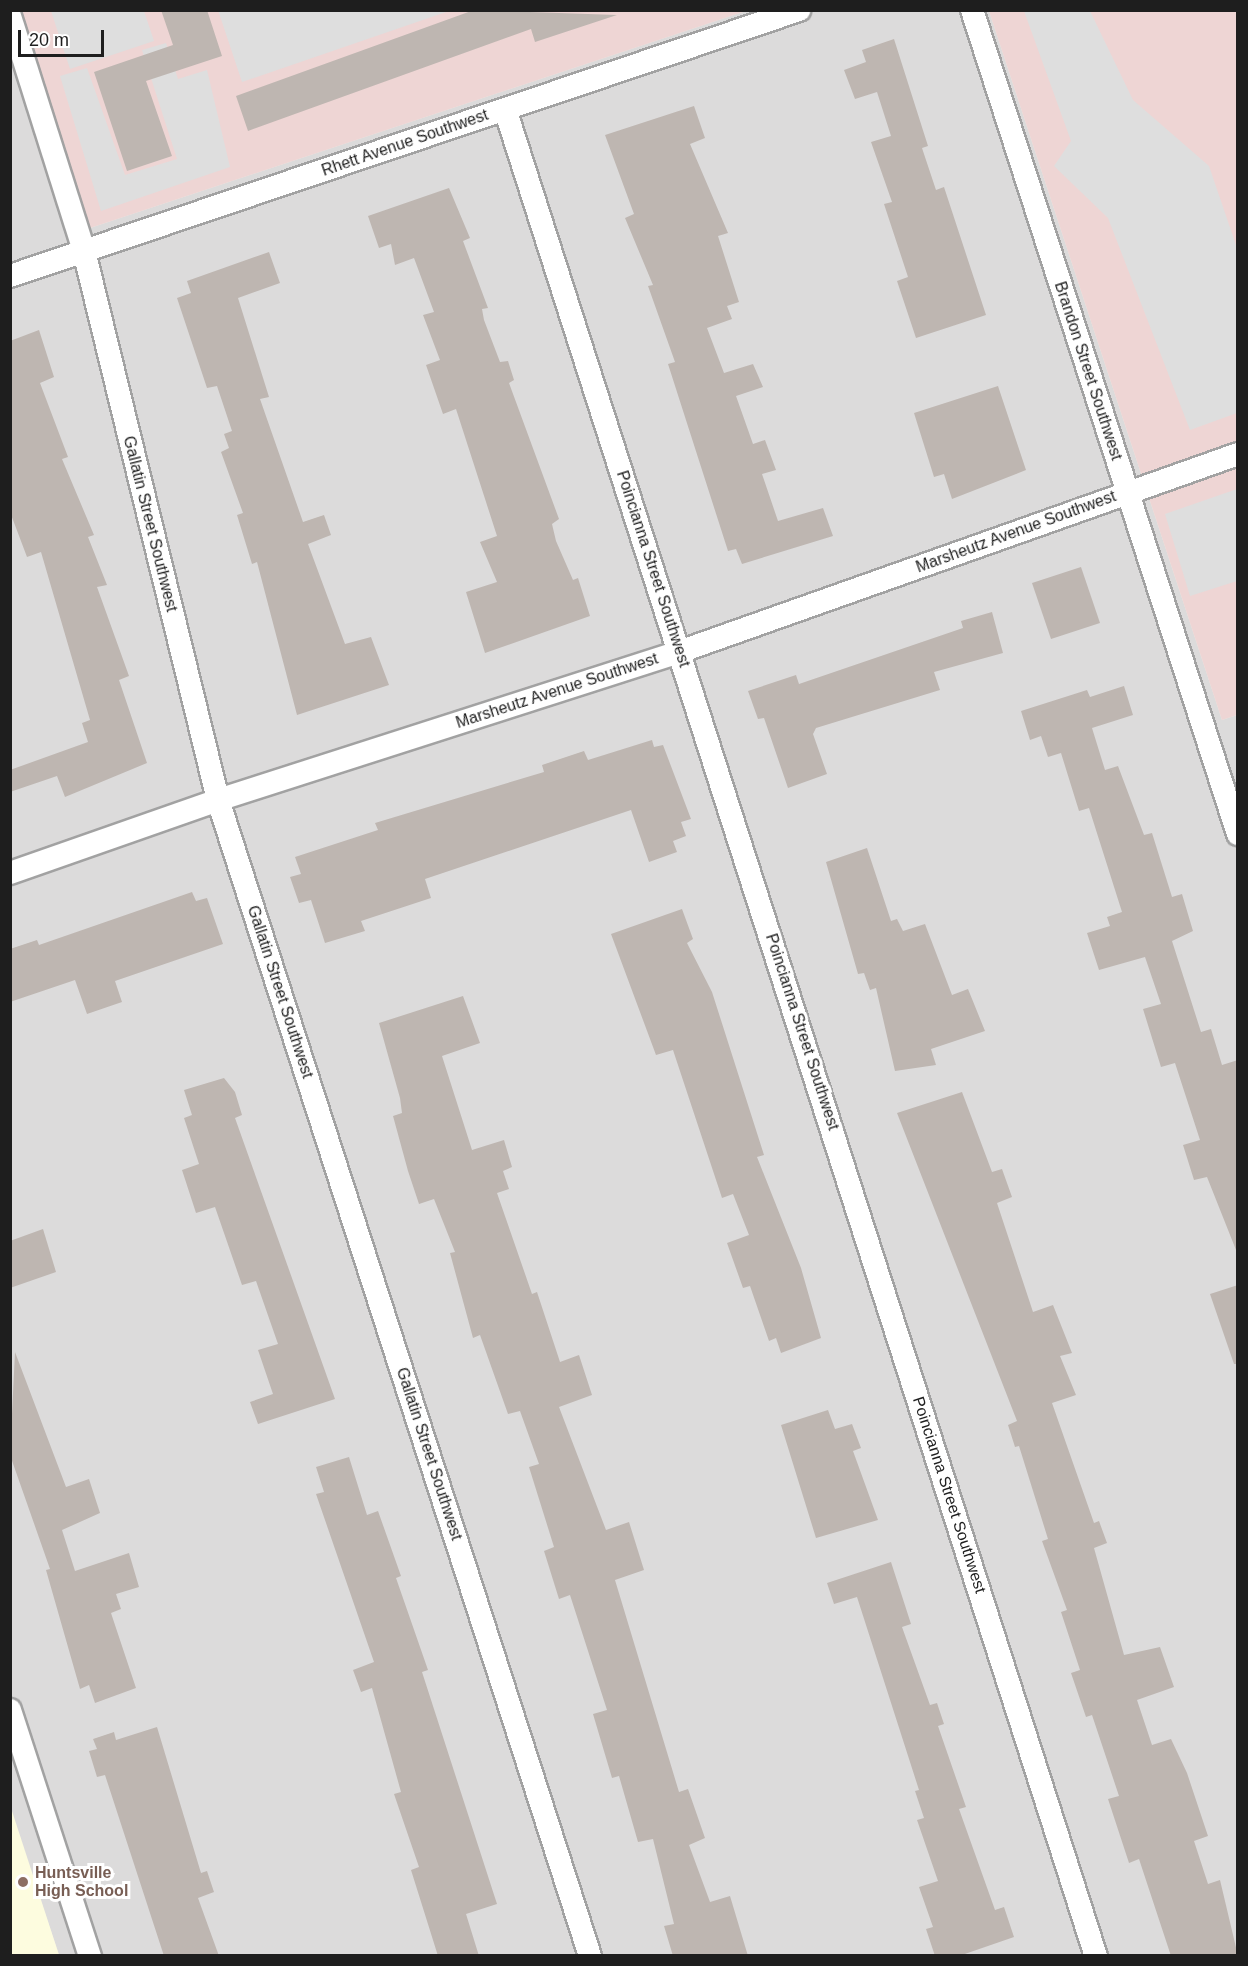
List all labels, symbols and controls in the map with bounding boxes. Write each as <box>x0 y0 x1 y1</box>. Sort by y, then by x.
scale bar <box>21 18 106 56</box>
text: 20 m <box>29 30 69 50</box>
street label: Rhett Avenue Southwest <box>319 105 491 181</box>
street label: Brandon Street Southwest <box>1050 279 1126 463</box>
street label: Gallatin Street Southwest <box>119 434 181 614</box>
street label: Poincianna Street Southwest <box>612 468 694 670</box>
street label: Marsheutz Avenue Southwest <box>913 487 1119 577</box>
street label: Marsheutz Avenue Southwest <box>453 649 661 733</box>
street label: Gallatin Street Southwest <box>243 903 317 1081</box>
street label: Poincianna Street Southwest <box>761 931 843 1133</box>
street label: Gallatin Street Southwest <box>392 1365 466 1543</box>
street label: Poincianna Street Southwest <box>908 1394 990 1596</box>
place label: Huntsville High School <box>35 1863 128 1901</box>
marker: Huntsville High School <box>16 1875 30 1889</box>

